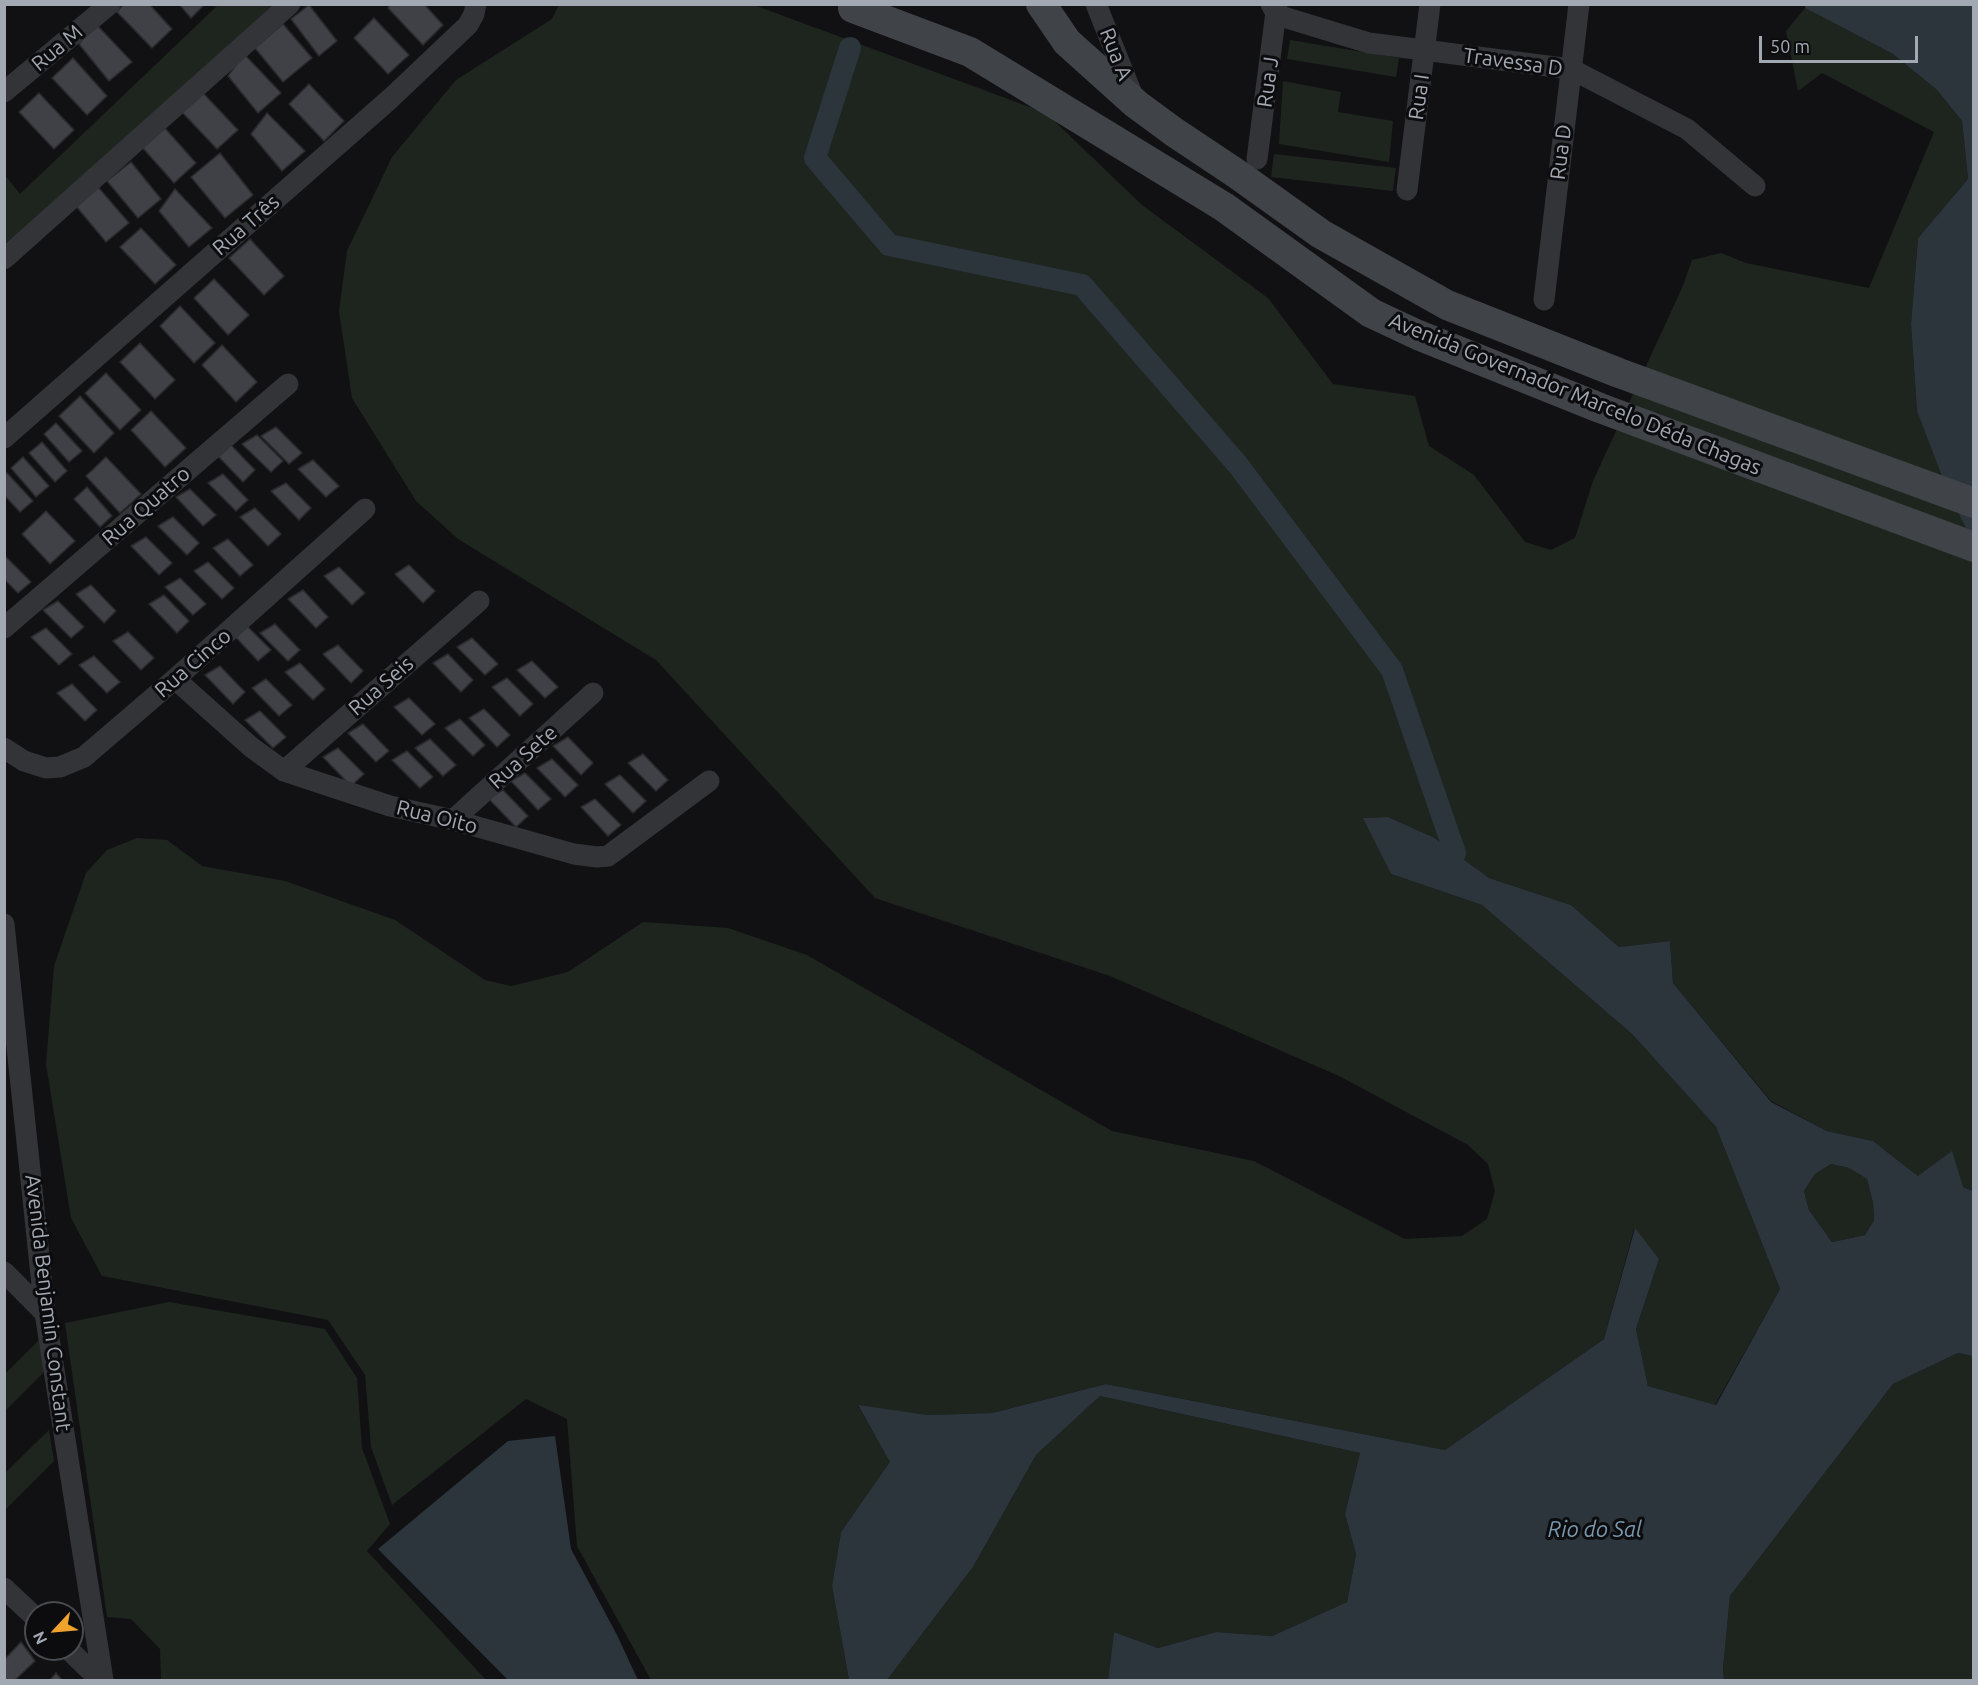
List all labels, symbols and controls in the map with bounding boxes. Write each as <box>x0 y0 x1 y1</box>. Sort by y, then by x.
street label: Rua M <box>26 19 88 77</box>
street label: Rua A <box>1094 24 1138 84</box>
scale bar <box>1762 24 1921 62</box>
text: 50 m <box>1770 36 1810 56</box>
street label: Travessa D <box>1462 43 1564 81</box>
street label: Rua J <box>1252 55 1284 109</box>
street label: Rua I <box>1403 72 1435 122</box>
street label: Rua D <box>1545 123 1577 181</box>
street label: Rua Três <box>207 189 285 261</box>
street label: Avenida Governador Marcelo Déda Chagas <box>1385 308 1765 480</box>
street label: Rua Quatro <box>97 461 195 551</box>
street label: Rua Cinco <box>150 623 236 703</box>
street label: Rua Seis <box>343 651 419 721</box>
street label: Rua Sete <box>484 720 562 794</box>
street label: Rua Oito <box>394 795 480 839</box>
street label: Avenida Benjamin Constant <box>20 1173 76 1433</box>
water label: Rio do Sal <box>1548 1517 1642 1543</box>
north arrow <box>24 1601 84 1661</box>
text: N <box>29 1629 50 1647</box>

